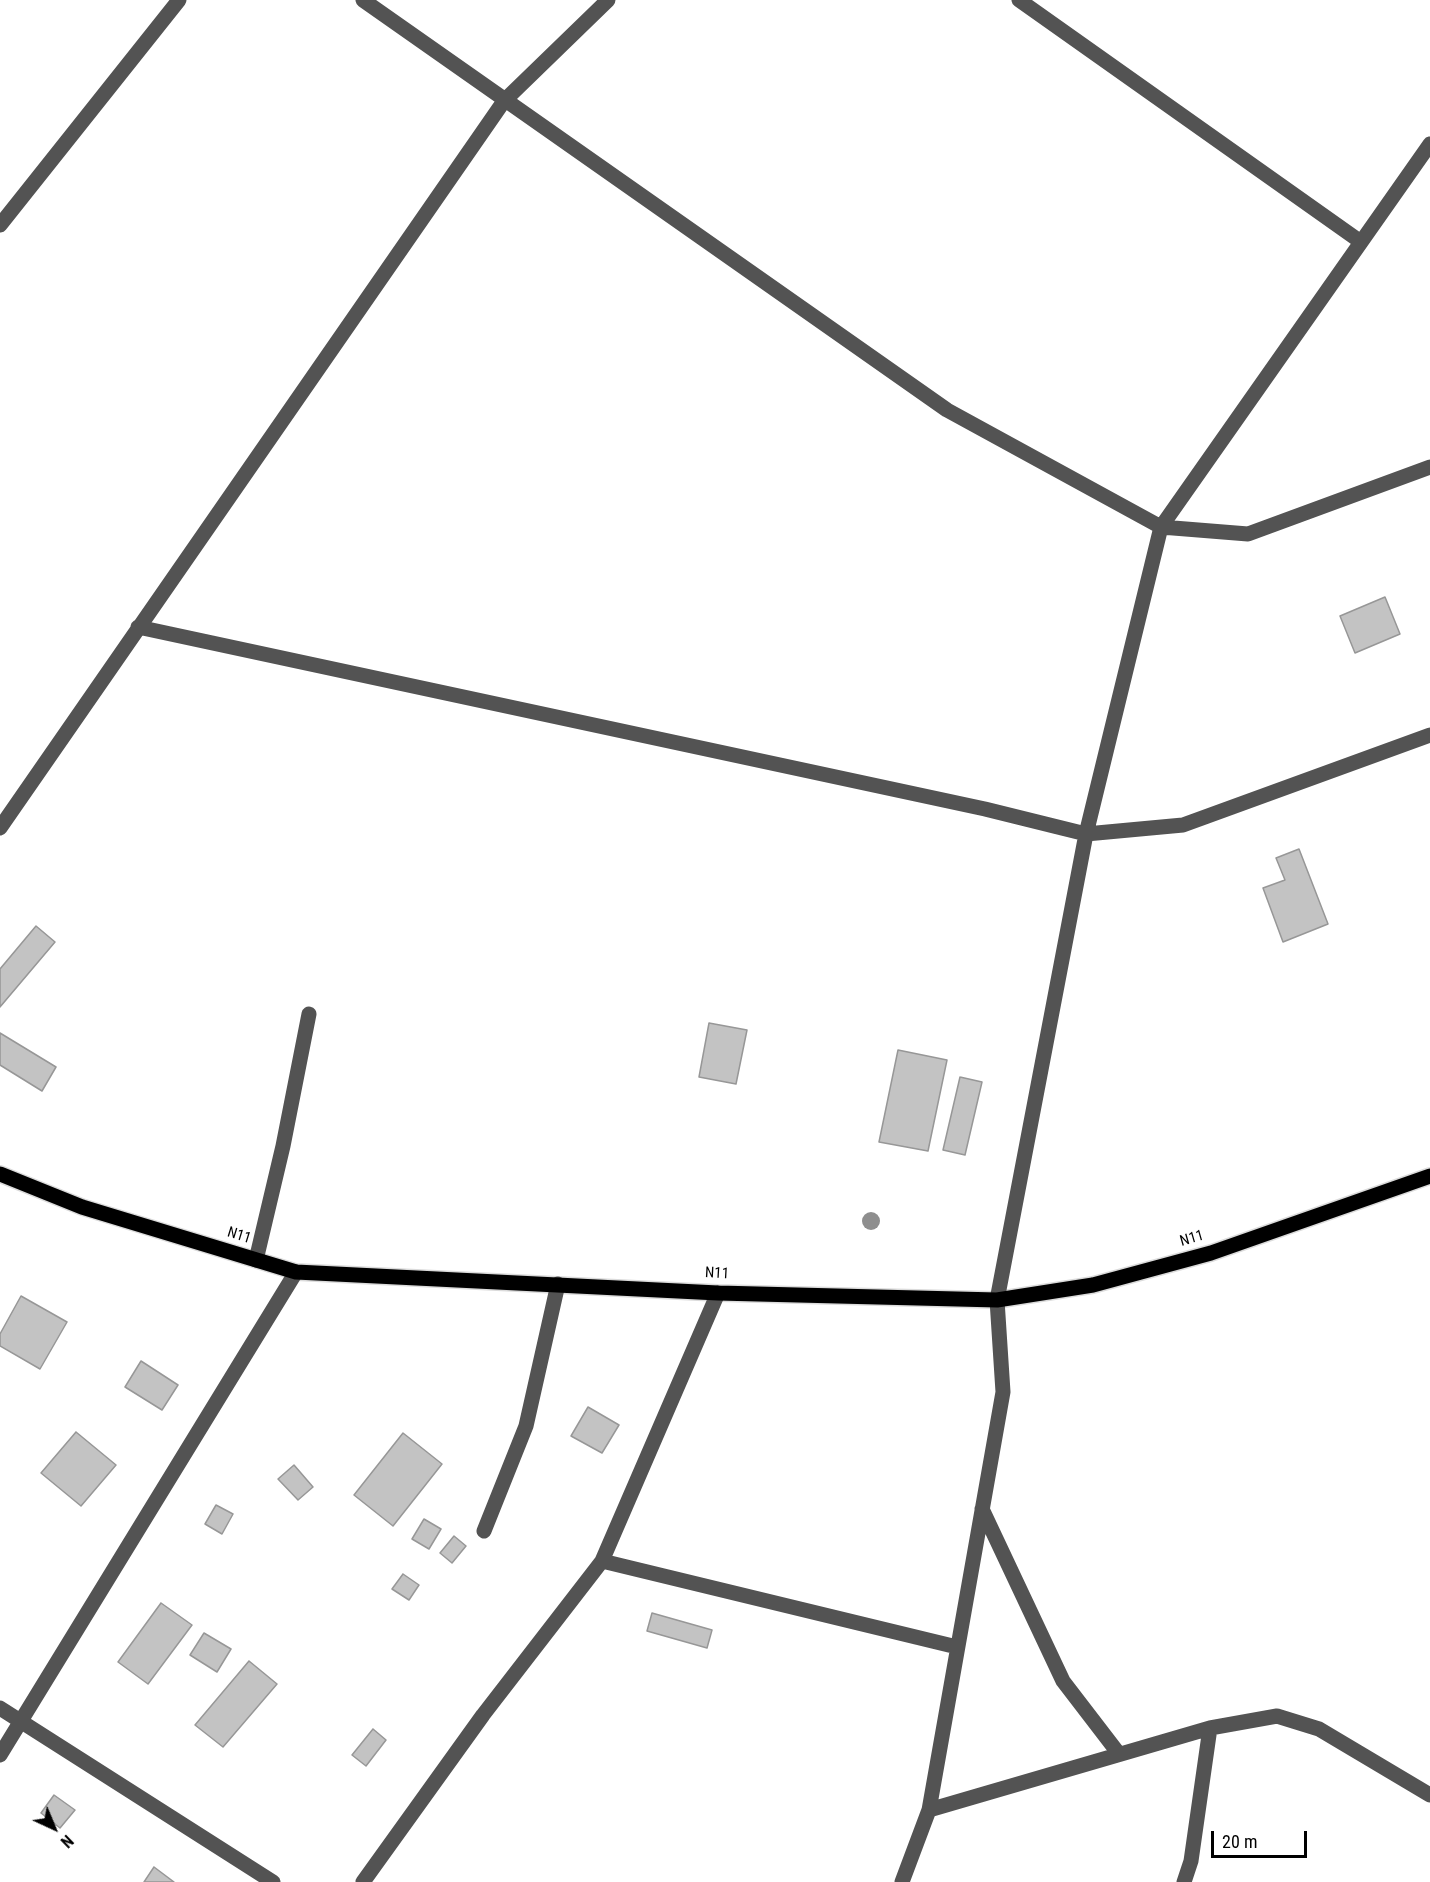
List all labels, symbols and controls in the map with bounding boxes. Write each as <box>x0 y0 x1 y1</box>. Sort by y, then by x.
street label: N11 <box>225 1224 253 1248</box>
street label: N11 <box>1178 1227 1206 1251</box>
street label: N11 <box>704 1264 730 1284</box>
north arrow <box>24 1798 84 1858</box>
scale bar <box>1214 1819 1310 1857</box>
text: N <box>57 1831 77 1852</box>
text: 20 m <box>1222 1831 1257 1852</box>

